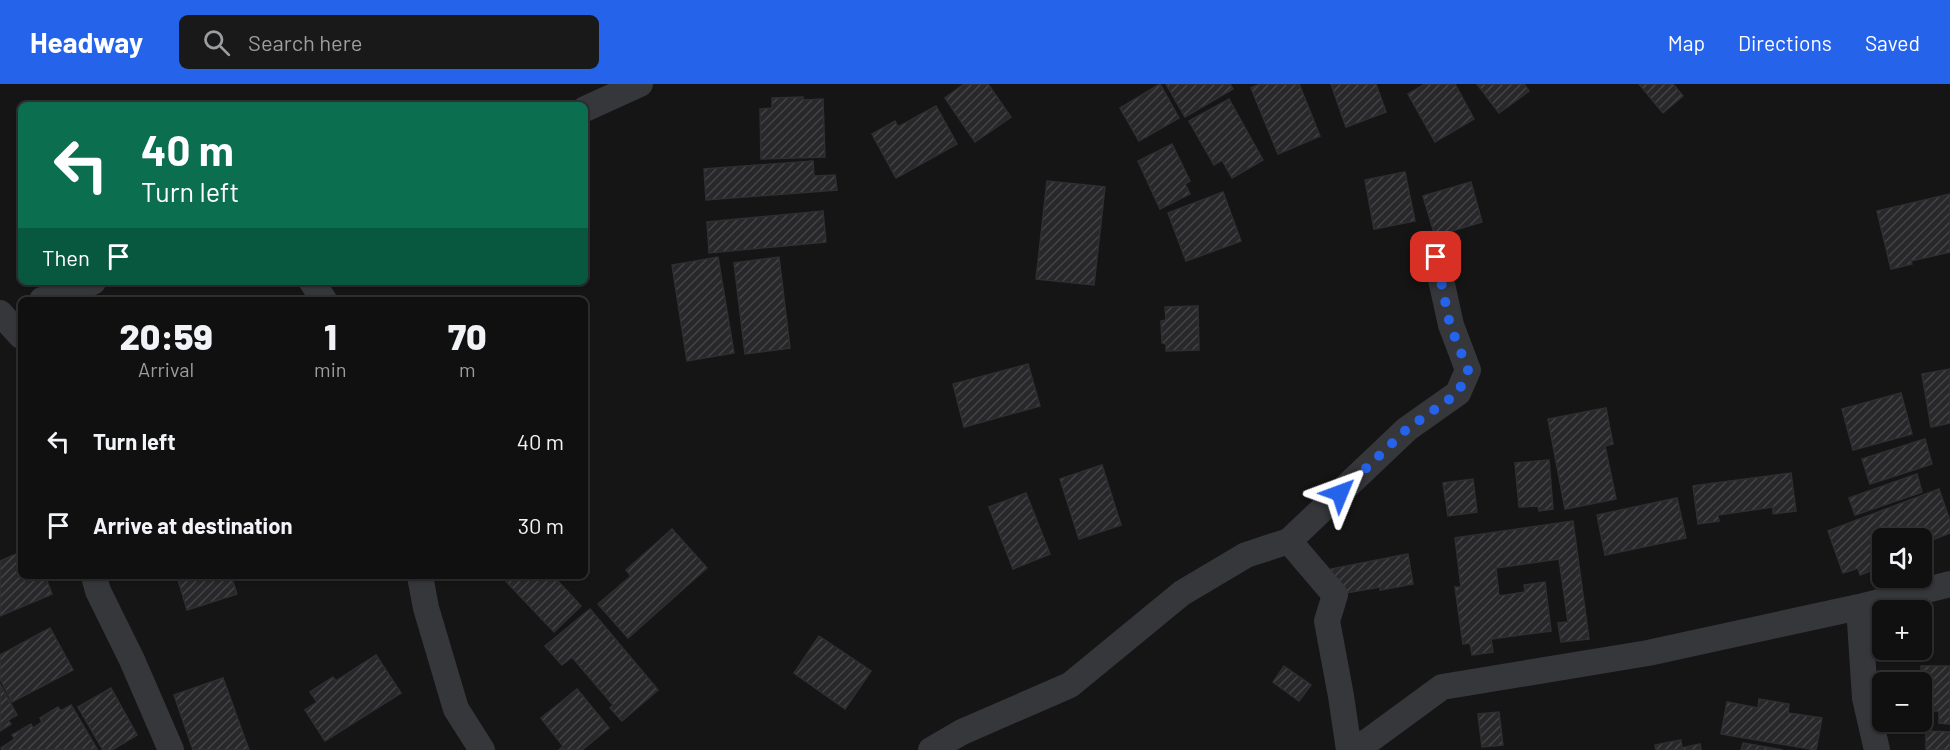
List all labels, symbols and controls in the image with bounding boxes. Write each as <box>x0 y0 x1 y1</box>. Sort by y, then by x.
search box <box>179 15 599 69</box>
text: Headway <box>30 25 143 59</box>
icon: search <box>200 26 233 59</box>
text: Search here <box>248 29 362 55</box>
text: Map <box>1668 30 1705 55</box>
text: Directions <box>1738 30 1832 55</box>
text: Saved <box>1865 30 1920 55</box>
text: 40 m <box>141 124 234 174</box>
icon: left <box>42 126 120 204</box>
text: Turn left <box>141 175 239 207</box>
pin <box>1410 231 1461 282</box>
icon: arrive <box>102 240 135 273</box>
icon: arrive <box>1419 240 1452 273</box>
text: Then <box>42 244 90 270</box>
text: 20:59 <box>119 314 213 357</box>
text: 1 <box>324 314 337 357</box>
text: 70 <box>448 314 487 357</box>
text: Arrival <box>138 357 194 381</box>
text: min <box>314 357 347 381</box>
text: m <box>459 357 476 381</box>
icon: left <box>42 425 75 458</box>
text: Turn left <box>93 428 176 454</box>
text: 40 m <box>517 428 564 454</box>
position arrow <box>1308 461 1372 525</box>
icon: arrive <box>42 509 75 542</box>
text: Arrive at destination <box>93 512 292 538</box>
text: 30 m <box>518 512 564 538</box>
map controls <box>1872 528 1932 732</box>
button: sound <box>1872 528 1932 588</box>
button: + <box>1872 600 1932 660</box>
button: − <box>1872 672 1932 732</box>

